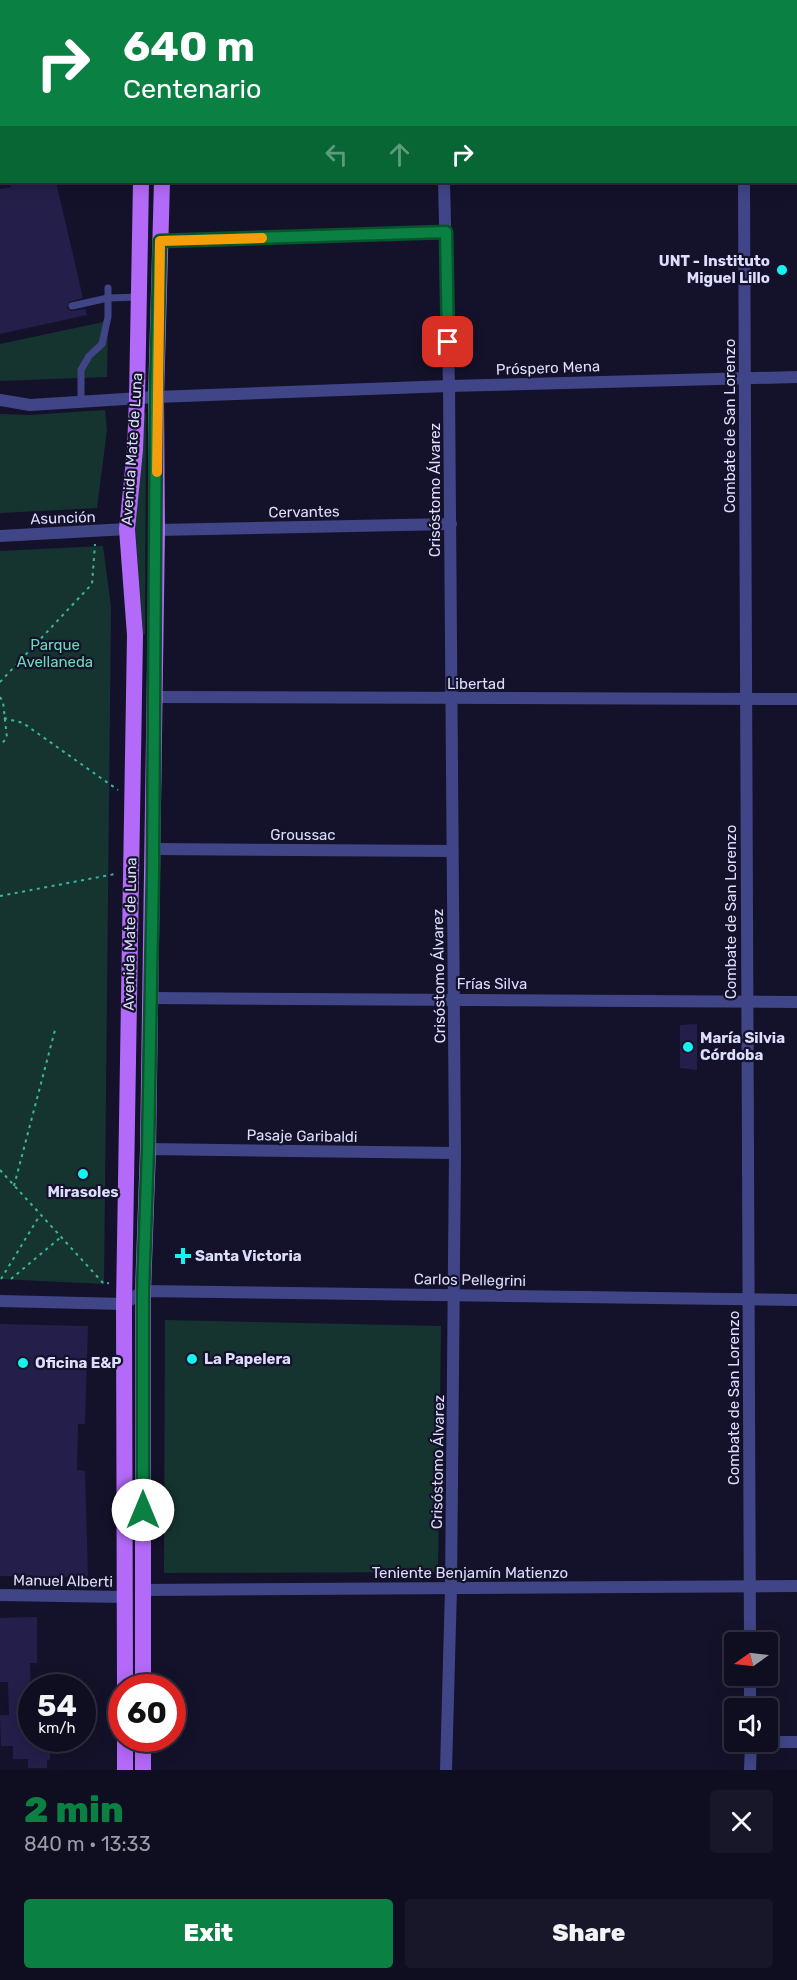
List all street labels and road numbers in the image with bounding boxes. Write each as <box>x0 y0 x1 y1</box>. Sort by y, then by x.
street label: Combate de San Lorenzo <box>721 339 739 513</box>
street label: Próspero Mena <box>496 357 600 379</box>
street label: Avenida Mate de Luna <box>118 372 146 526</box>
street label: Crisóstomo Álvarez <box>426 422 444 557</box>
street label: Cervantes <box>268 502 340 522</box>
street label: Asunción <box>30 508 96 528</box>
street label: Libertad <box>447 675 505 693</box>
street label: Combate de San Lorenzo <box>722 825 740 999</box>
street label: Groussac <box>270 826 336 844</box>
street label: Avenida Mate de Luna <box>120 857 140 1011</box>
street label: Crisóstomo Álvarez <box>429 908 449 1043</box>
street label: Frías Silva <box>457 975 527 993</box>
street label: Pasaje Garibaldi <box>246 1126 358 1146</box>
street label: Carlos Pellegrini <box>414 1270 526 1290</box>
street label: Combate de San Lorenzo <box>725 1311 743 1485</box>
street label: Crisóstomo Álvarez <box>428 1394 448 1529</box>
street label: Teniente Benjamín Matienzo <box>372 1564 568 1582</box>
street label: Manuel Alberti <box>13 1571 113 1591</box>

